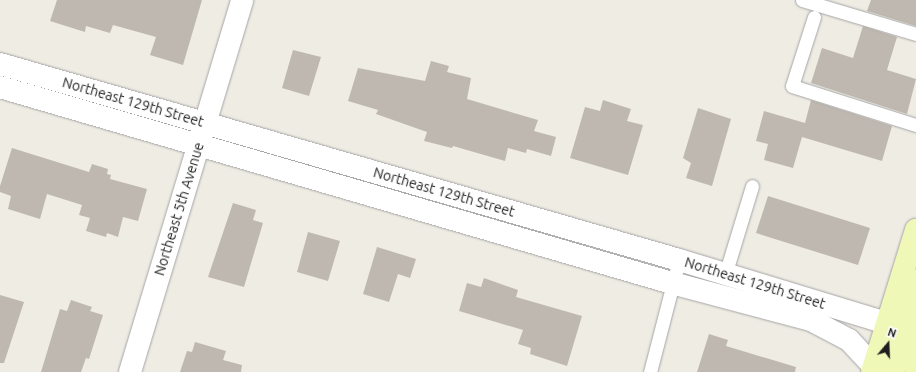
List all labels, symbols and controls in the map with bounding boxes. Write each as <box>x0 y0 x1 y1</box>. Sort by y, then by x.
street label: Northeast 129th Street <box>60 74 206 130</box>
street label: Northeast 5th Avenue <box>151 140 207 278</box>
street label: Northeast 129th Street <box>371 164 517 220</box>
street label: Northeast 129th Street <box>683 254 827 312</box>
north arrow <box>868 324 908 364</box>
text: N <box>886 326 898 340</box>

